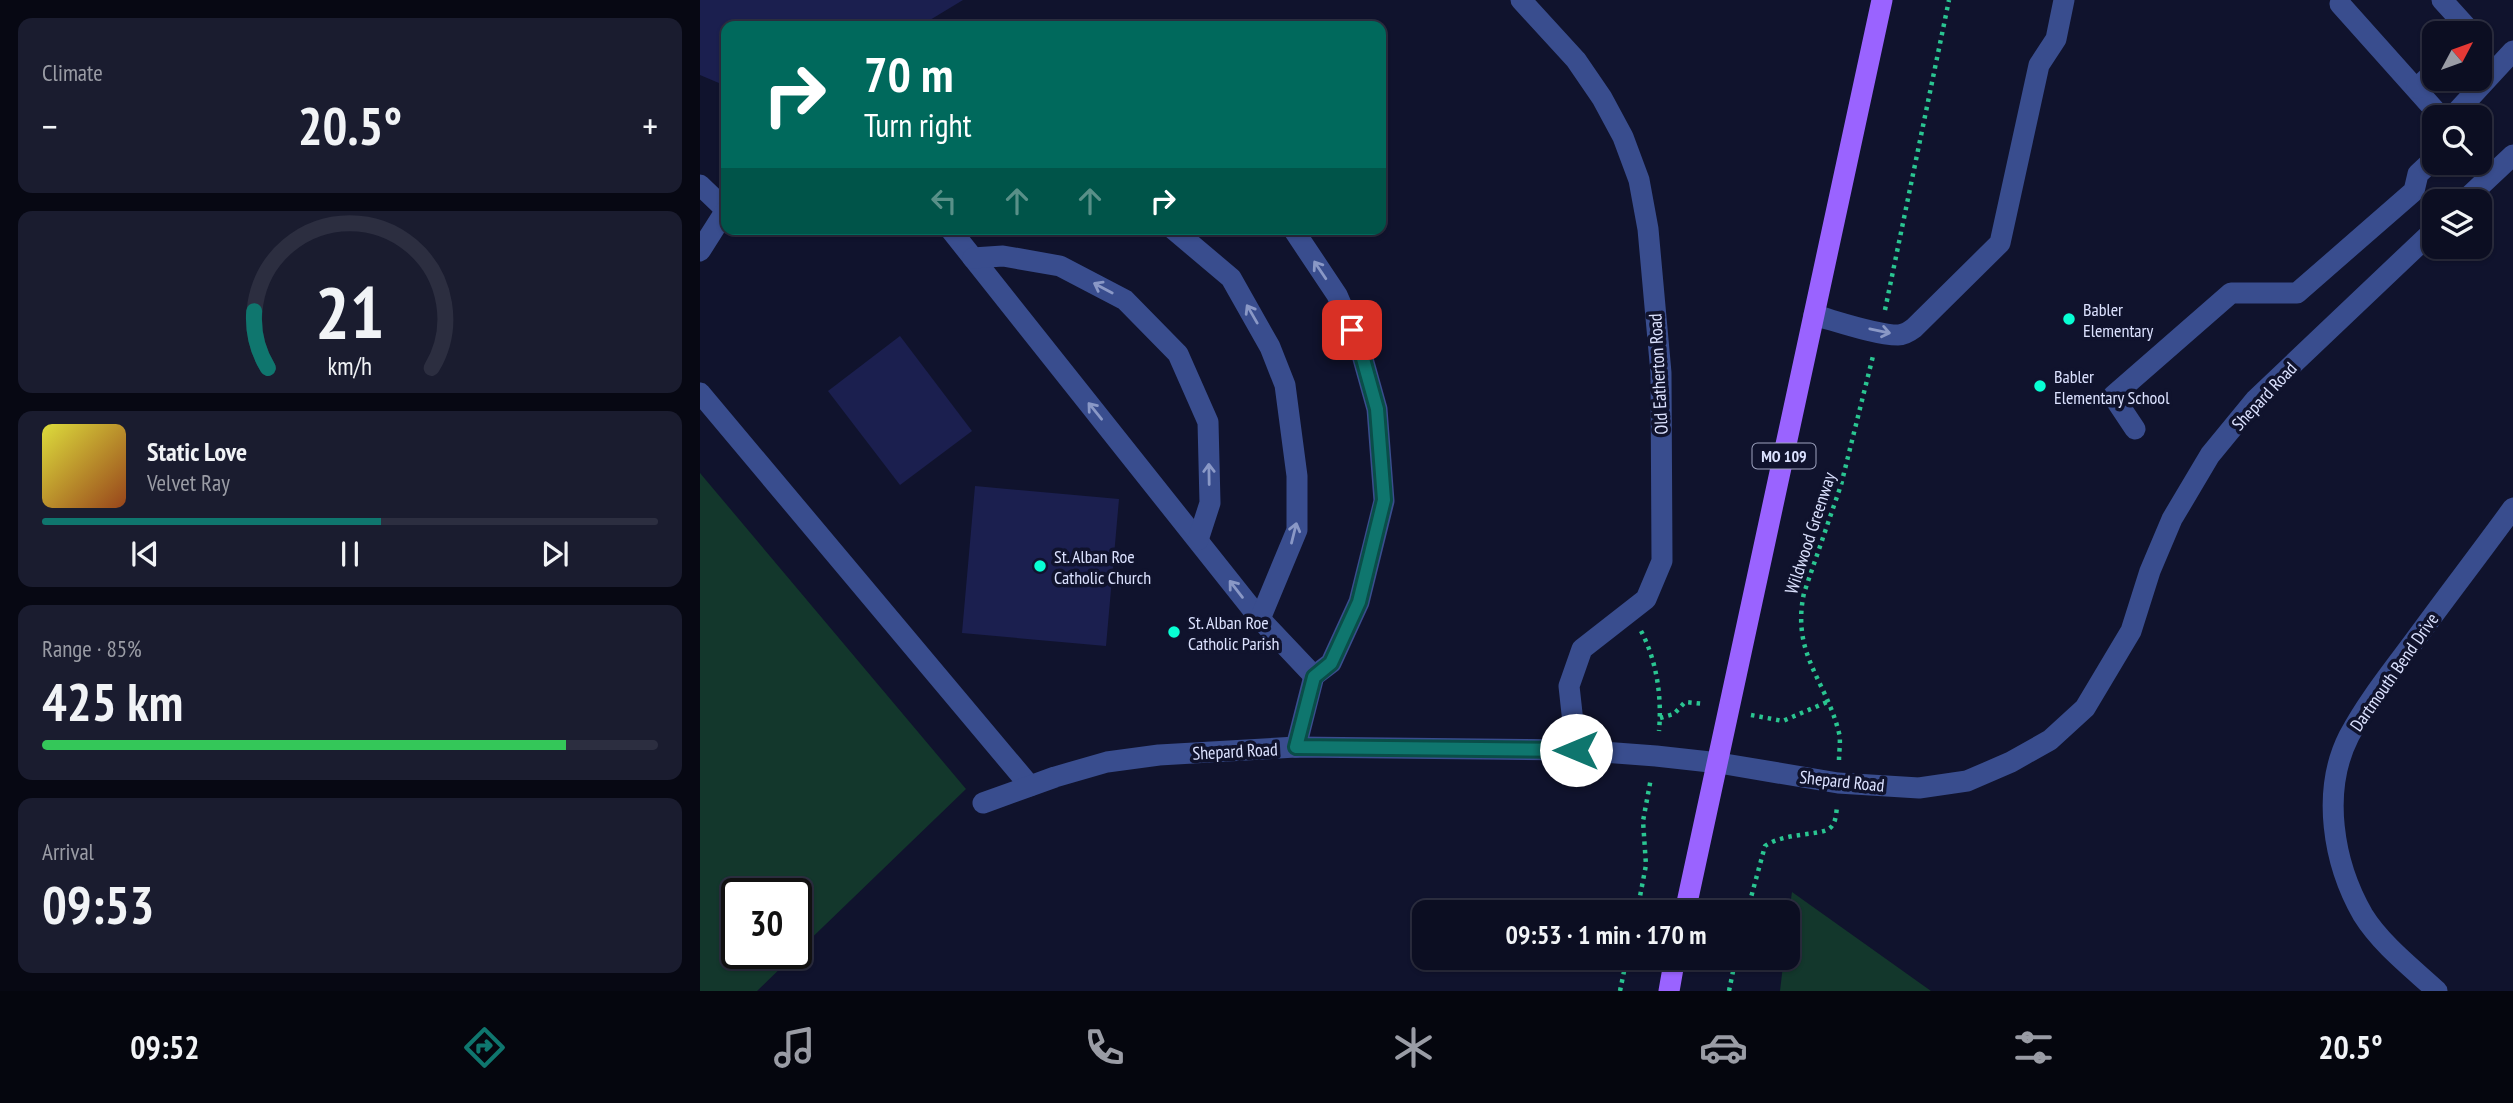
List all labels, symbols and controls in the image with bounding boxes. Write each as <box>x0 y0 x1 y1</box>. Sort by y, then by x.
north arrow <box>2422 21 2492 91</box>
map controls <box>2422 21 2492 259</box>
text: 70 m <box>864 42 953 106</box>
icon: right <box>749 49 840 140</box>
text: Climate <box>42 58 103 87</box>
text: 20.5° <box>298 92 402 159</box>
text: − <box>42 101 58 150</box>
text: + <box>642 101 658 150</box>
text: Turn right <box>864 104 972 146</box>
button: search <box>2422 105 2492 175</box>
icon: left <box>925 182 963 220</box>
icon: ahead <box>998 182 1036 220</box>
icon: ahead <box>1071 182 1109 220</box>
icon: right <box>1144 182 1182 220</box>
button: layers <box>2422 189 2492 259</box>
one-way arrow <box>1313 261 1328 280</box>
text: 21 <box>315 265 385 359</box>
one-way arrow <box>1093 280 1113 294</box>
place label: Babler Elementary <box>2083 298 2153 342</box>
pin <box>1322 300 1382 360</box>
one-way arrow <box>1244 305 1258 325</box>
icon: arrive <box>1333 311 1371 349</box>
marker: Babler Elementary <box>2061 311 2077 327</box>
street label: Old Eatherton Road <box>1643 313 1673 435</box>
one-way arrow <box>1868 325 1891 339</box>
text: km/h <box>328 350 372 382</box>
street label: Shepard Road <box>2226 357 2302 435</box>
place label: Babler Elementary School <box>2054 365 2170 409</box>
marker: Babler Elementary School <box>2032 378 2048 394</box>
one-way arrow <box>1087 402 1102 420</box>
text: Static Love <box>147 435 247 468</box>
road number: MO 109 <box>1752 444 1816 468</box>
one-way arrow <box>1203 462 1216 485</box>
text: Velvet Ray <box>147 468 230 497</box>
street label: Wildwood Greenway <box>1779 469 1841 597</box>
one-way arrow <box>1288 522 1301 544</box>
icon: previous <box>126 535 164 573</box>
icon: pause <box>331 535 369 573</box>
icon: next <box>536 535 574 573</box>
place label: St. Alban Roe Catholic Church <box>1054 545 1151 589</box>
marker: St. Alban Roe Catholic Church <box>1032 558 1048 574</box>
one-way arrow <box>1229 580 1244 598</box>
street label: Dartmouth Bend Drive <box>2345 608 2443 736</box>
place label: St. Alban Roe Catholic Parish <box>1188 611 1280 655</box>
marker: St. Alban Roe Catholic Parish <box>1166 624 1182 640</box>
text: Range · 85% <box>42 634 142 663</box>
text: 425 km <box>42 668 183 735</box>
position arrow <box>1539 713 1613 787</box>
street label: Shepard Road <box>1192 737 1278 765</box>
street label: Shepard Road <box>1798 765 1886 797</box>
text: Arrival <box>42 837 94 866</box>
text: 09:53 <box>42 871 154 938</box>
speed limit sign: 30 <box>721 878 812 969</box>
text: 09:53 · 1 min · 170 m <box>1506 918 1706 951</box>
icon: directions <box>460 1023 509 1072</box>
icon: music <box>770 1023 819 1072</box>
icon: phone <box>1080 1023 1129 1072</box>
icon: climate <box>1389 1023 1438 1072</box>
icon: car <box>1699 1023 1748 1072</box>
icon: filters <box>2009 1023 2058 1072</box>
text: 09:52 <box>130 1026 200 1068</box>
text: 20.5° <box>2318 1026 2383 1068</box>

